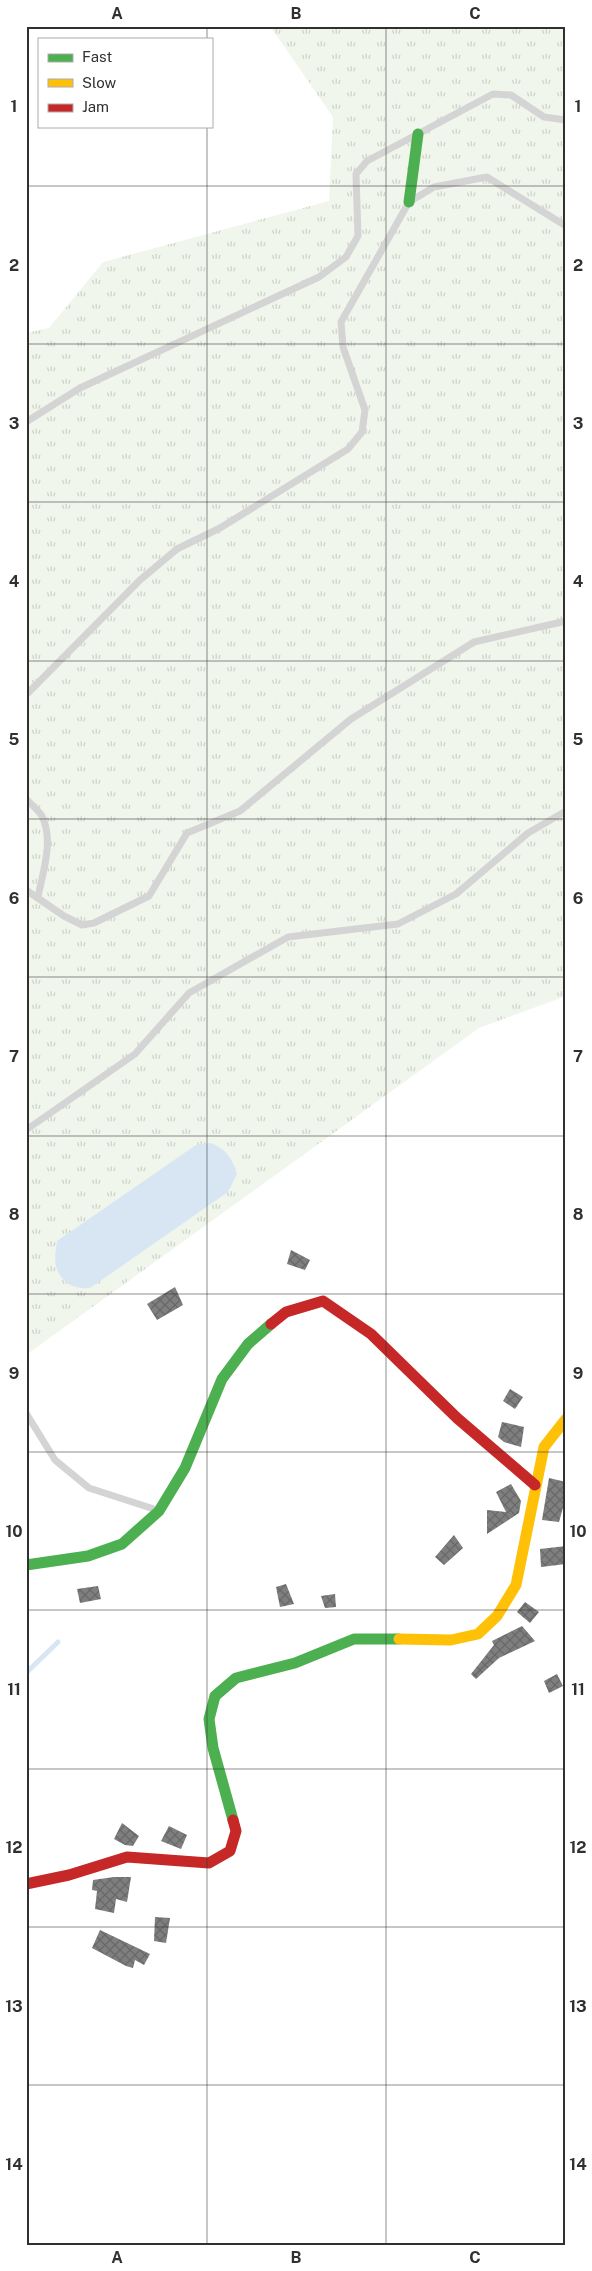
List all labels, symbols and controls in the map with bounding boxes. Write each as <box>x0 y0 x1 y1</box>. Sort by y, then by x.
text: A <box>111 4 123 23</box>
text: B <box>291 4 302 23</box>
text: C <box>469 4 481 23</box>
legend <box>38 38 212 128</box>
text: Fast <box>82 48 112 65</box>
text: Slow <box>82 74 117 91</box>
text: 1 <box>11 97 17 116</box>
text: 1 <box>575 97 581 116</box>
text: Jam <box>82 98 109 115</box>
text: 2 <box>9 256 19 275</box>
text: 2 <box>573 256 583 275</box>
text: 3 <box>9 414 19 433</box>
text: 3 <box>573 414 583 433</box>
text: 4 <box>9 572 20 591</box>
text: 4 <box>573 572 584 591</box>
text: 5 <box>9 730 20 749</box>
text: 5 <box>573 730 584 749</box>
text: 6 <box>9 889 19 908</box>
text: 6 <box>573 889 583 908</box>
text: 7 <box>9 1047 19 1066</box>
text: 7 <box>573 1047 583 1066</box>
text: 8 <box>9 1205 20 1224</box>
text: 8 <box>573 1205 584 1224</box>
text: 9 <box>9 1364 19 1383</box>
text: 9 <box>573 1364 583 1383</box>
text: 10 <box>5 1522 23 1541</box>
text: 10 <box>569 1522 587 1541</box>
text: 11 <box>7 1680 21 1699</box>
text: 11 <box>571 1680 585 1699</box>
text: 12 <box>5 1838 23 1857</box>
text: 12 <box>569 1838 587 1857</box>
text: 13 <box>5 1997 23 2016</box>
text: 13 <box>569 1997 587 2016</box>
text: 14 <box>5 2155 23 2174</box>
text: 14 <box>569 2155 587 2174</box>
text: A <box>111 2248 123 2267</box>
text: B <box>291 2248 302 2267</box>
text: C <box>469 2248 481 2267</box>

